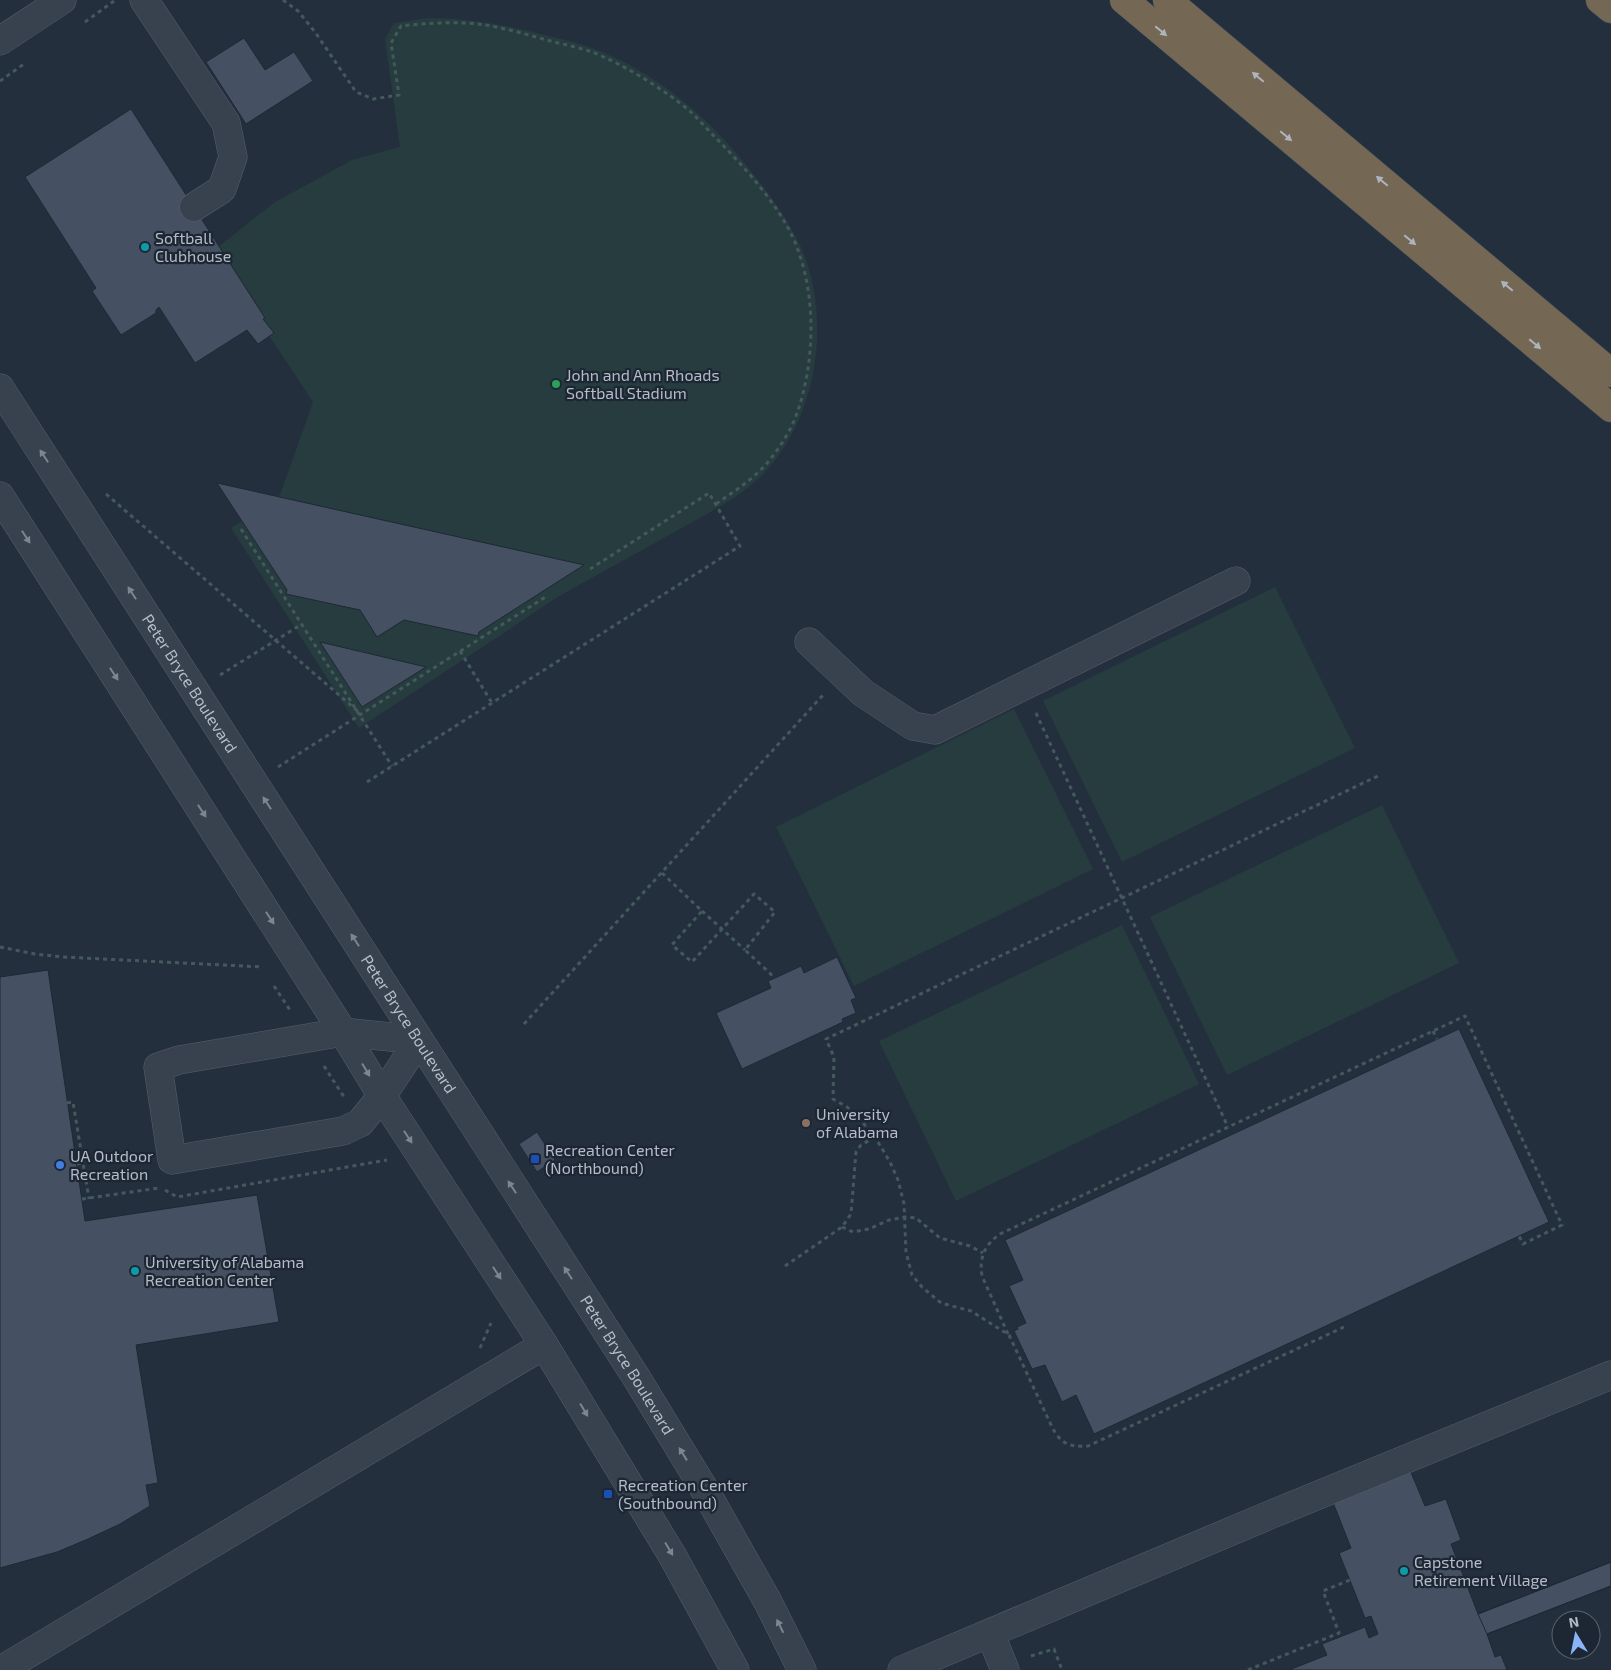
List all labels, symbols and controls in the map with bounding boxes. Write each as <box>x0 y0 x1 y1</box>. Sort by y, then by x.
one-way arrow <box>1154 26 1167 37</box>
one-way arrow <box>1252 71 1265 82</box>
one-way arrow <box>1279 130 1292 141</box>
one-way arrow <box>1377 175 1389 187</box>
place label: Softball Clubhouse <box>155 228 231 265</box>
one-way arrow <box>1404 234 1416 245</box>
marker: Softball Clubhouse <box>139 241 151 253</box>
one-way arrow <box>1500 280 1513 291</box>
one-way arrow <box>1528 339 1541 350</box>
place label: John and Ann Rhoads Softball Stadium <box>566 365 720 402</box>
marker: John and Ann Rhoads Softball Stadium <box>550 378 562 390</box>
one-way arrow <box>39 450 48 463</box>
one-way arrow <box>22 531 31 544</box>
one-way arrow <box>127 586 136 600</box>
street label: Peter Bryce Boulevard <box>139 610 242 756</box>
one-way arrow <box>109 668 119 681</box>
one-way arrow <box>262 797 272 810</box>
one-way arrow <box>197 804 206 818</box>
one-way arrow <box>265 911 275 925</box>
one-way arrow <box>350 933 360 946</box>
street label: Peter Bryce Boulevard <box>358 951 461 1096</box>
one-way arrow <box>362 1064 371 1077</box>
place label: University of Alabama <box>816 1104 898 1141</box>
marker: University of Alabama <box>800 1117 812 1129</box>
one-way arrow <box>404 1130 413 1144</box>
place label: Recreation Center (Northbound) <box>545 1140 676 1177</box>
place label: UA Outdoor Recreation <box>70 1146 154 1183</box>
marker: Recreation Center (Northbound) <box>529 1153 541 1165</box>
marker: UA Outdoor Recreation <box>54 1159 66 1171</box>
one-way arrow <box>507 1180 517 1193</box>
place label: University of Alabama Recreation Center <box>145 1252 304 1289</box>
marker: University of Alabama Recreation Center <box>129 1265 141 1277</box>
one-way arrow <box>492 1266 502 1280</box>
one-way arrow <box>563 1266 572 1280</box>
street label: Peter Bryce Boulevard <box>577 1291 679 1438</box>
one-way arrow <box>580 1404 589 1417</box>
one-way arrow <box>679 1448 688 1461</box>
place label: Recreation Center (Southbound) <box>618 1475 749 1512</box>
marker: Recreation Center (Southbound) <box>602 1488 614 1500</box>
one-way arrow <box>664 1543 673 1556</box>
place label: Capstone Retirement Village <box>1414 1552 1548 1589</box>
marker: Capstone Retirement Village <box>1398 1565 1410 1577</box>
north arrow <box>1551 1610 1601 1660</box>
text: N <box>1567 1612 1580 1631</box>
one-way arrow <box>776 1619 784 1633</box>

